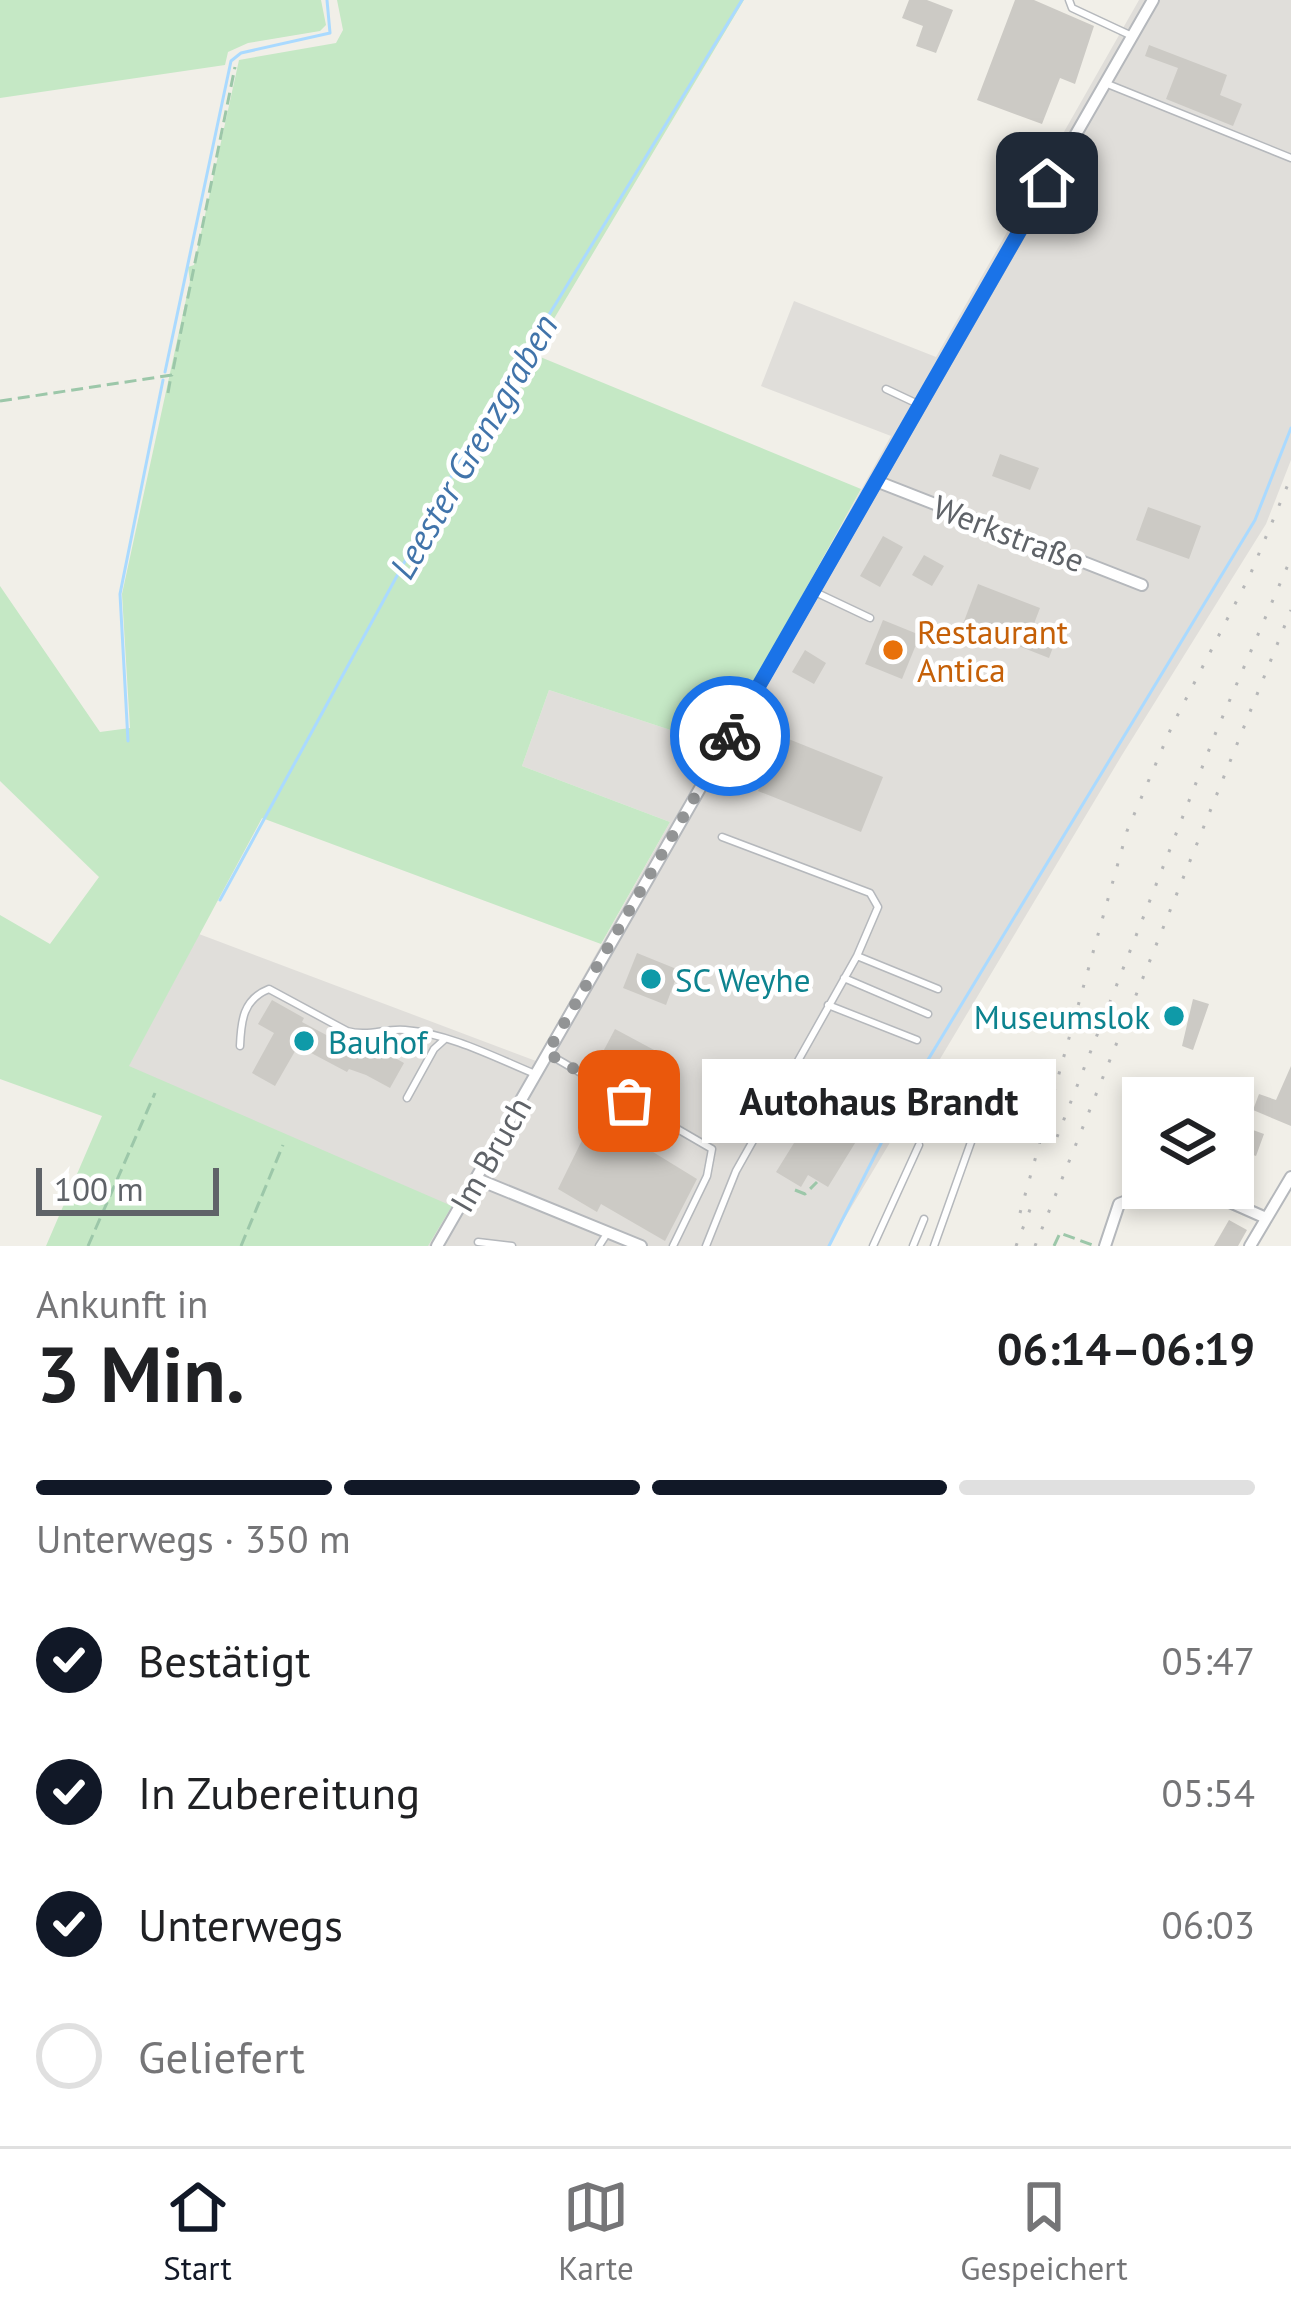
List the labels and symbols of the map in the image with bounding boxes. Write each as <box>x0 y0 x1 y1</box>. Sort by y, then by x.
pin <box>996 132 1098 234</box>
water label: Leester Grenzgraben <box>378 305 568 587</box>
street label: Werkstraße <box>927 484 1091 582</box>
place label: Restaurant Antica <box>917 610 1068 691</box>
marker: Restaurant Antica <box>880 637 906 663</box>
courier <box>670 676 790 796</box>
place label: SC Weyhe <box>675 958 810 1001</box>
marker: SC Weyhe <box>638 966 664 992</box>
place label: Museumslok <box>974 995 1150 1038</box>
marker: Museumslok <box>1161 1003 1187 1029</box>
place label: Bauhof <box>328 1020 429 1063</box>
marker: Bauhof <box>291 1028 317 1054</box>
pin <box>578 1050 680 1152</box>
callout: Autohaus Brandt <box>701 1059 1055 1143</box>
street label: Im Bruch <box>440 1089 540 1219</box>
scale bar <box>36 1162 219 1215</box>

